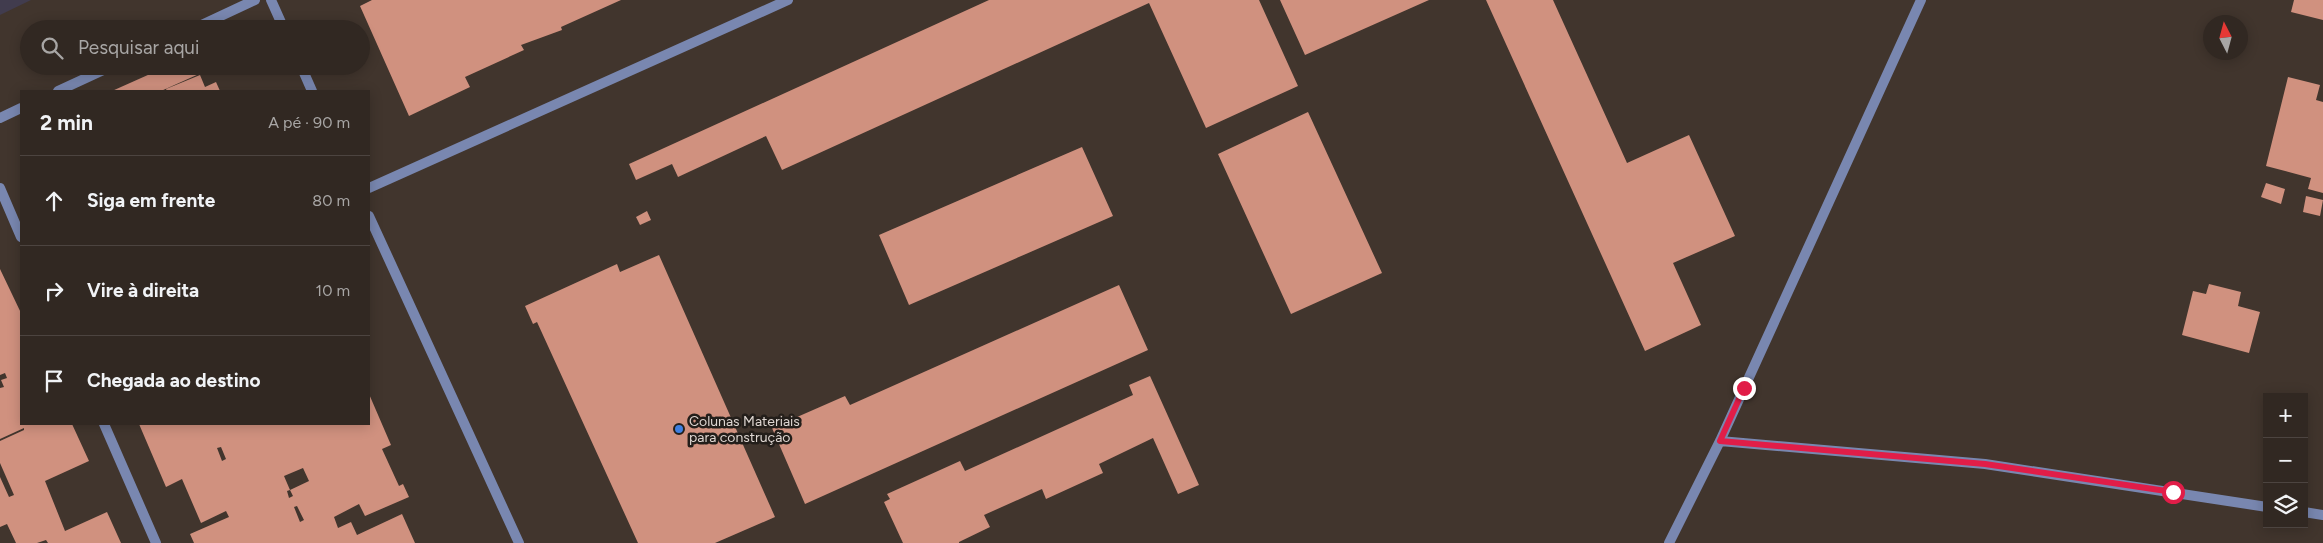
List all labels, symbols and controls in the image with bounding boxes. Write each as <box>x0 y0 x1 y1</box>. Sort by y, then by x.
north arrow <box>2203 15 2248 60</box>
search box <box>20 20 370 75</box>
icon: search <box>38 34 66 62</box>
text: Pesquisar aqui <box>78 36 199 59</box>
text: 2 min <box>40 110 93 135</box>
text: A pé · 90 m <box>268 113 350 132</box>
icon: ahead <box>40 187 68 215</box>
text: Siga em frente <box>87 189 215 212</box>
text: 80 m <box>312 191 350 210</box>
icon: right <box>40 277 68 305</box>
text: Vire à direita <box>87 279 199 302</box>
text: 10 m <box>316 281 350 300</box>
icon: arrive <box>40 367 68 395</box>
text: Chegada ao destino <box>87 369 260 392</box>
route end <box>1733 377 1756 400</box>
map controls <box>2263 393 2308 528</box>
button: + <box>2263 393 2308 438</box>
place label: Colunas Materiais para construção <box>689 413 800 446</box>
marker: Colunas Materiais para construção <box>673 423 685 435</box>
button: − <box>2263 438 2308 483</box>
route start <box>2162 481 2185 504</box>
button: layers <box>2263 483 2308 528</box>

